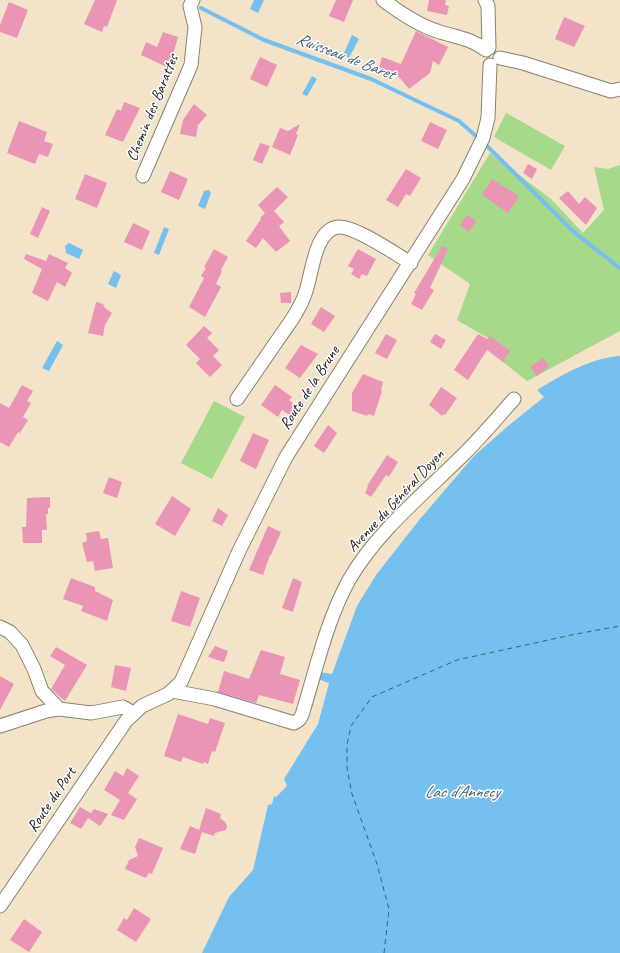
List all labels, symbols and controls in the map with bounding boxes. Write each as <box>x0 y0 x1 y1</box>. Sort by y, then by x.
water label: Ruisseau de Baret <box>293 29 397 85</box>
street label: Chemin des Barattes <box>123 52 183 164</box>
street label: Route de la Brune <box>276 343 344 433</box>
street label: Avenue du Général Doyen <box>343 445 449 557</box>
street label: Route du Port <box>23 764 81 836</box>
water label: Lac d'Annecy <box>425 783 499 803</box>

